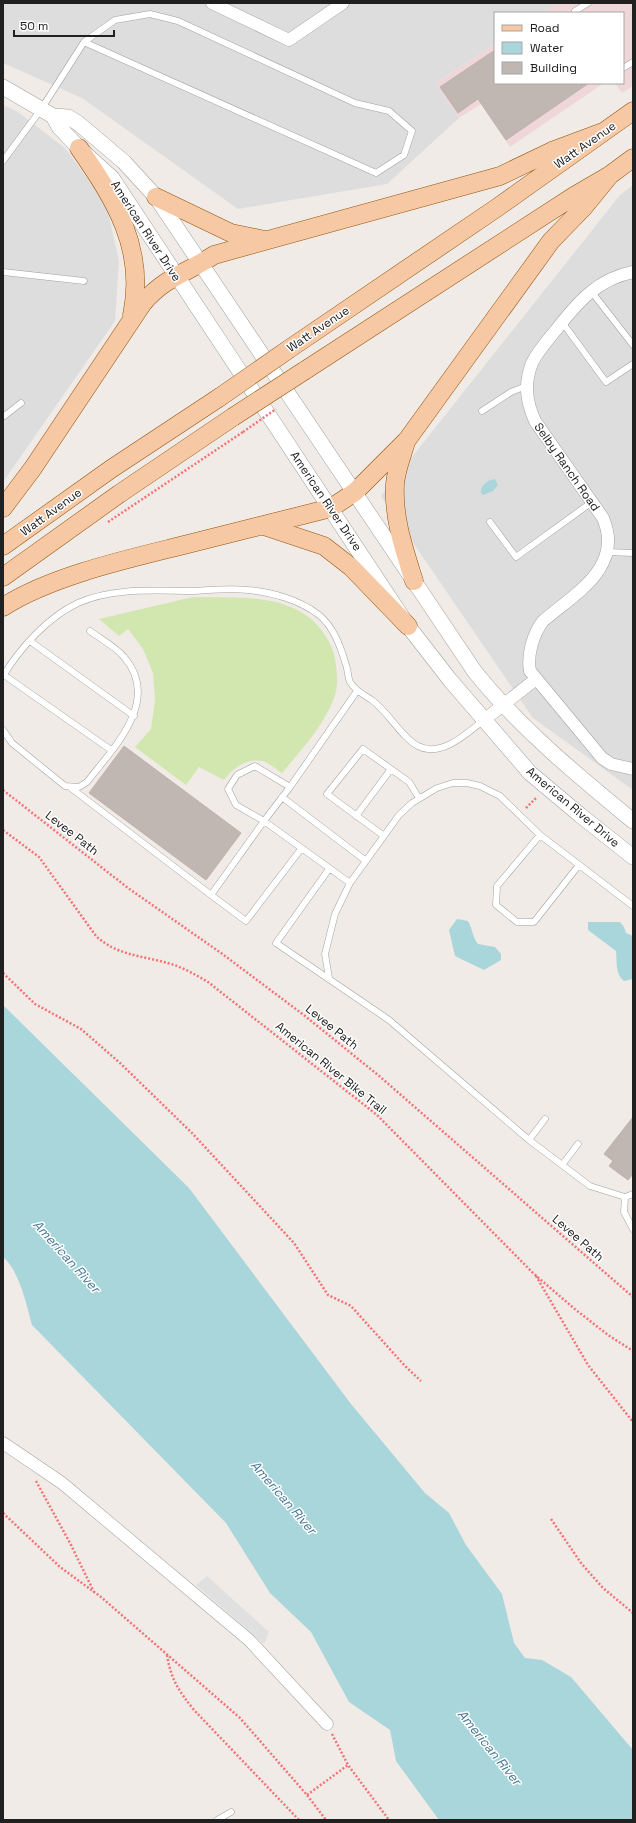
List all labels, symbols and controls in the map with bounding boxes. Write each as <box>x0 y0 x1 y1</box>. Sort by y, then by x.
scale bar <box>14 12 114 38</box>
legend <box>494 12 624 84</box>
text: 50 m <box>20 18 48 34</box>
text: Road <box>530 20 559 36</box>
text: Water <box>530 40 564 56</box>
text: Building <box>530 60 577 76</box>
street label: Watt Avenue <box>551 118 619 172</box>
street label: American River Drive <box>107 178 185 284</box>
street label: Watt Avenue <box>284 302 352 356</box>
street label: Selby Ranch Road <box>530 420 604 514</box>
street label: American River Drive <box>287 448 365 554</box>
street label: Watt Avenue <box>17 484 85 540</box>
street label: American River Drive <box>523 763 623 851</box>
street label: Levee Path <box>42 807 102 859</box>
street label: Levee Path <box>302 1001 362 1053</box>
street label: American River Bike Trail <box>272 1018 390 1118</box>
street label: Levee Path <box>549 1211 607 1265</box>
water label: American River <box>29 1216 105 1298</box>
water label: American River <box>247 1457 322 1539</box>
water label: American River <box>454 1706 527 1790</box>

